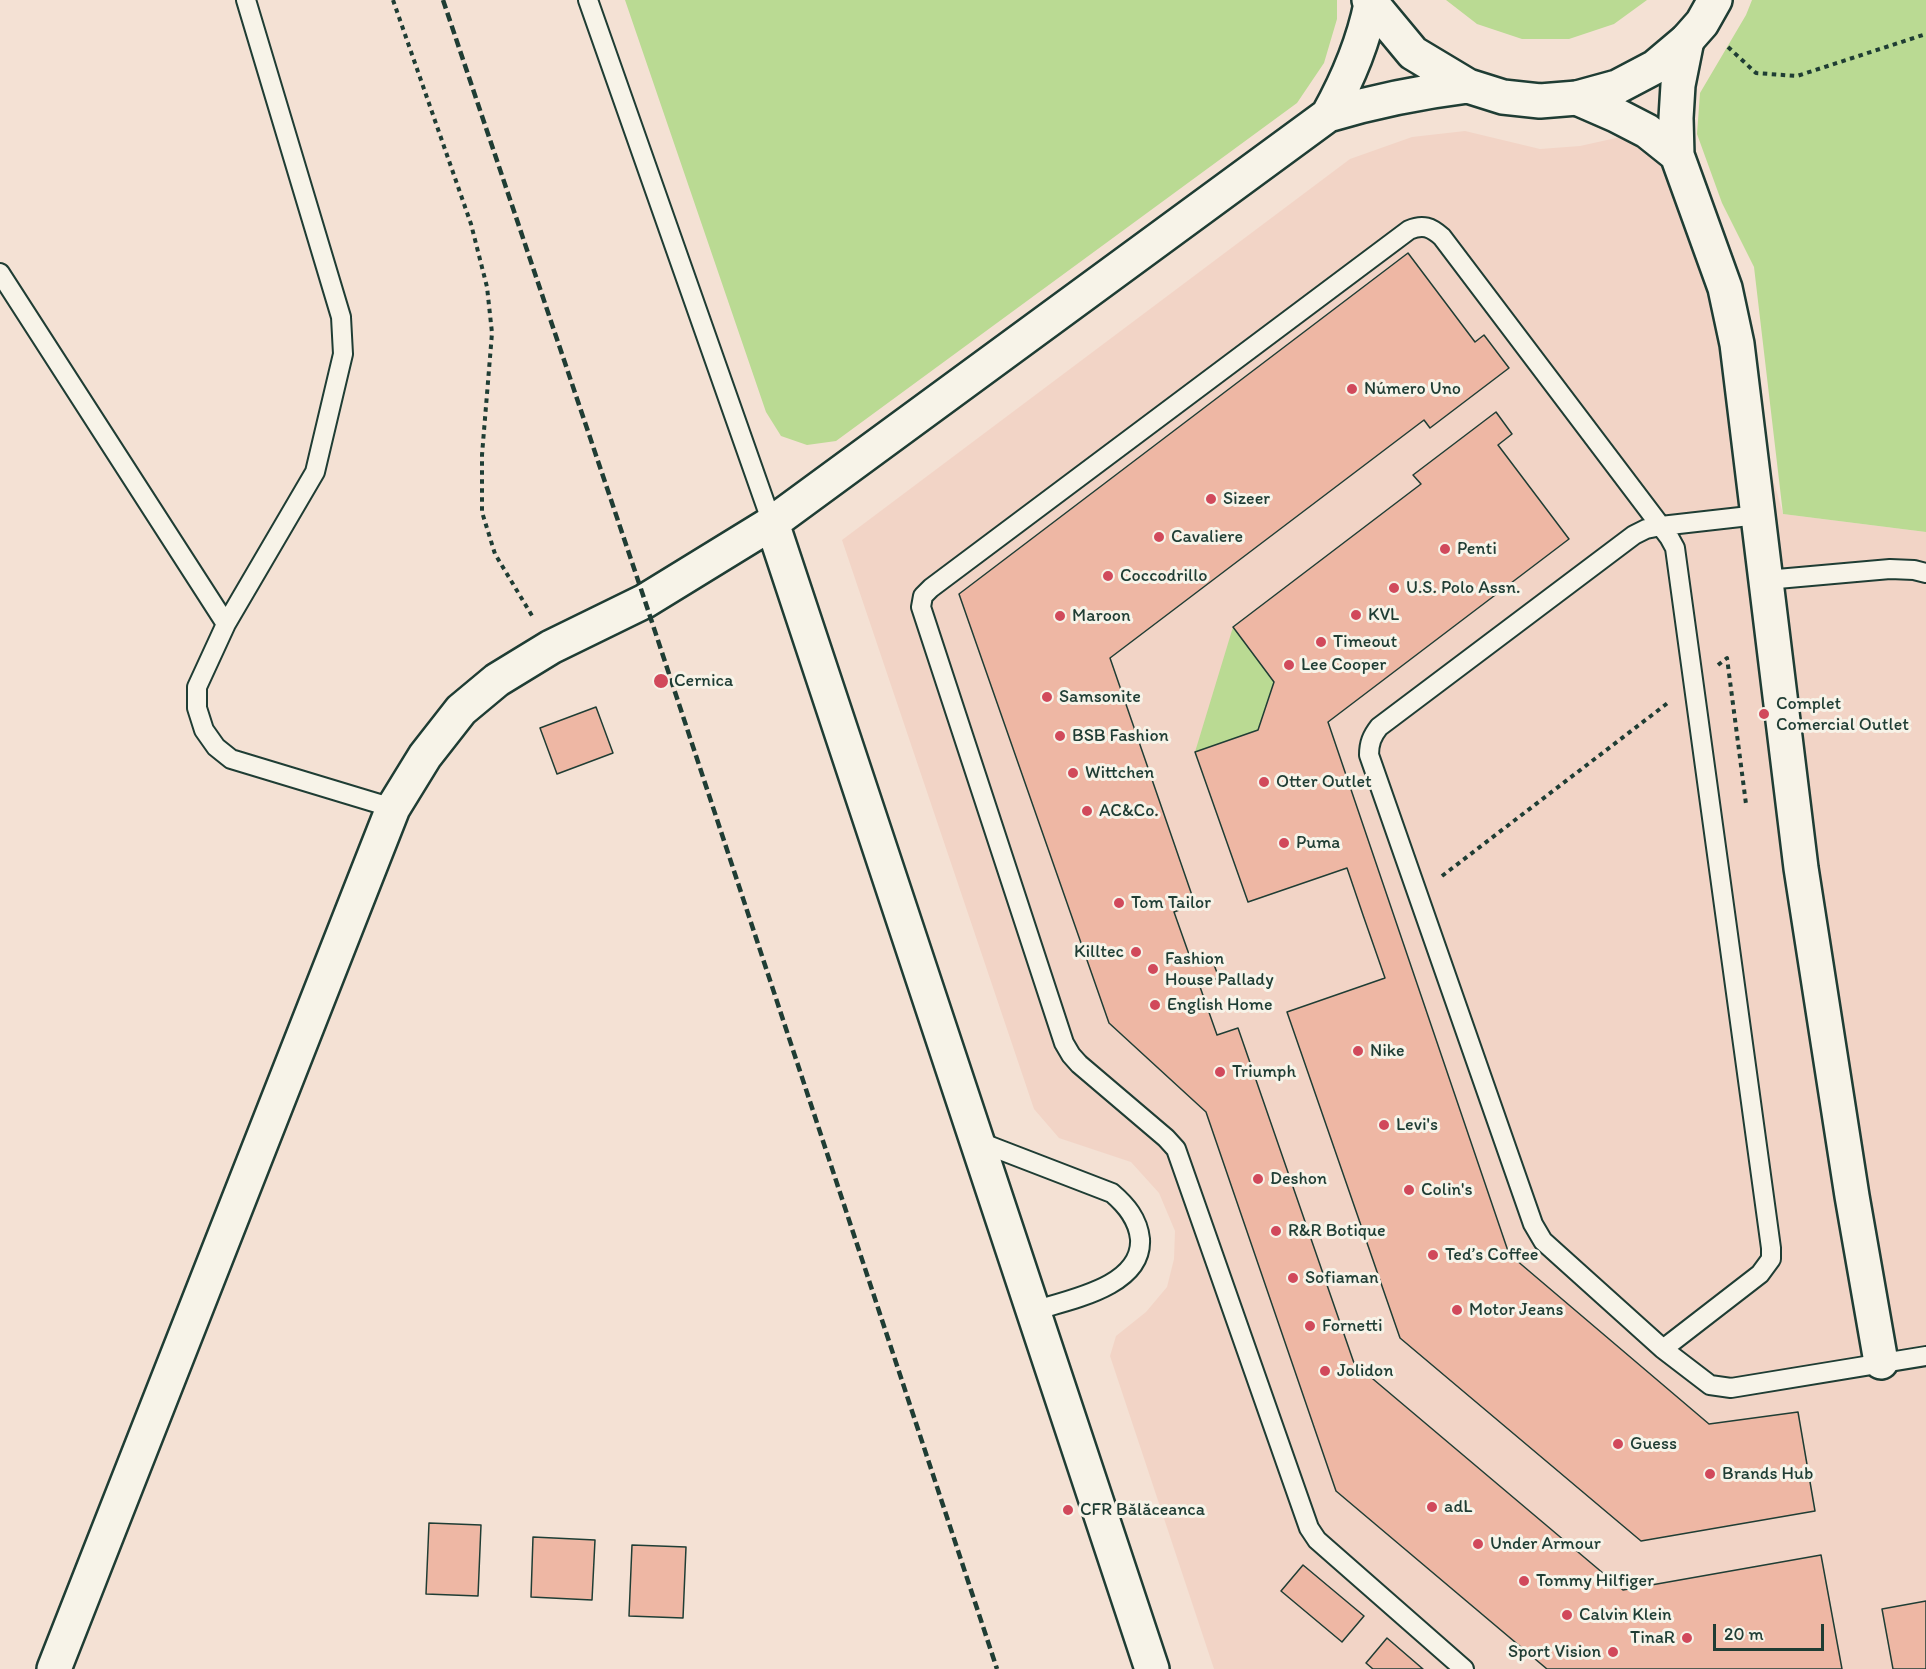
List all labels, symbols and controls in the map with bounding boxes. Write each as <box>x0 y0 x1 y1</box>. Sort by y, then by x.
place label: Número Uno <box>1364 378 1461 400</box>
marker: Número Uno <box>1345 382 1359 396</box>
place label: Sizeer <box>1223 488 1270 510</box>
marker: Sizeer <box>1204 492 1218 506</box>
place label: Cavaliere <box>1171 526 1243 548</box>
marker: Cavaliere <box>1152 530 1166 544</box>
place label: Penti <box>1457 538 1497 560</box>
marker: Penti <box>1438 542 1452 556</box>
place label: Coccodrillo <box>1120 565 1207 587</box>
marker: Coccodrillo <box>1101 569 1115 583</box>
place label: U.S. Polo Assn. <box>1406 577 1520 599</box>
marker: U.S. Polo Assn. <box>1387 581 1401 595</box>
place label: KVL <box>1368 604 1399 626</box>
place label: Maroon <box>1072 605 1131 627</box>
marker: KVL <box>1349 608 1363 622</box>
marker: Maroon <box>1053 609 1067 623</box>
place label: Timeout <box>1333 631 1397 653</box>
marker: Timeout <box>1314 635 1328 649</box>
place label: Lee Cooper <box>1301 654 1386 676</box>
marker: Lee Cooper <box>1282 658 1296 672</box>
place label: Cernica <box>674 670 733 692</box>
marker: Cernica <box>652 672 670 690</box>
place label: Samsonite <box>1059 686 1141 708</box>
marker: Samsonite <box>1040 690 1054 704</box>
place label: Complet Comercial Outlet <box>1776 693 1909 736</box>
marker: Complet Comercial Outlet <box>1757 707 1771 721</box>
place label: BSB Fashion <box>1072 725 1169 747</box>
marker: BSB Fashion <box>1053 729 1067 743</box>
place label: Wittchen <box>1085 762 1154 784</box>
marker: Wittchen <box>1066 766 1080 780</box>
place label: Otter Outlet <box>1276 771 1372 793</box>
marker: Otter Outlet <box>1257 775 1271 789</box>
place label: AC&Co. <box>1099 800 1159 822</box>
marker: AC&Co. <box>1080 804 1094 818</box>
place label: Puma <box>1296 832 1340 854</box>
marker: Puma <box>1277 836 1291 850</box>
place label: Tom Tailor <box>1131 892 1211 914</box>
marker: Tom Tailor <box>1112 896 1126 910</box>
place label: Killtec <box>1074 941 1124 963</box>
marker: Killtec <box>1129 945 1143 959</box>
place label: Fashion House Pallady <box>1165 948 1274 990</box>
marker: Fashion House Pallady <box>1146 962 1160 976</box>
place label: English Home <box>1167 994 1272 1016</box>
marker: English Home <box>1148 998 1162 1012</box>
place label: Nike <box>1370 1040 1405 1062</box>
marker: Nike <box>1351 1044 1365 1058</box>
place label: Triumph <box>1232 1061 1296 1083</box>
marker: Triumph <box>1213 1065 1227 1079</box>
place label: Levi's <box>1396 1114 1438 1136</box>
marker: Levi's <box>1377 1118 1391 1132</box>
place label: Deshon <box>1270 1168 1327 1190</box>
marker: Deshon <box>1251 1172 1265 1186</box>
place label: Colin's <box>1421 1179 1473 1201</box>
marker: Colin's <box>1402 1183 1416 1197</box>
place label: R&R Botique <box>1288 1220 1386 1242</box>
marker: R&R Botique <box>1269 1224 1283 1238</box>
place label: Ted’s Coffee <box>1445 1244 1538 1266</box>
marker: Ted’s Coffee <box>1426 1248 1440 1262</box>
place label: Sofiaman <box>1305 1267 1379 1289</box>
marker: Sofiaman <box>1286 1271 1300 1285</box>
place label: Motor Jeans <box>1469 1299 1563 1321</box>
marker: Motor Jeans <box>1450 1303 1464 1317</box>
place label: Fornetti <box>1322 1315 1383 1337</box>
marker: Fornetti <box>1303 1319 1317 1333</box>
place label: Jolidon <box>1337 1360 1393 1382</box>
marker: Jolidon <box>1318 1364 1332 1378</box>
place label: Guess <box>1630 1433 1677 1455</box>
marker: Guess <box>1611 1437 1625 1451</box>
place label: Brands Hub <box>1722 1463 1813 1485</box>
marker: Brands Hub <box>1703 1467 1717 1481</box>
place label: adL <box>1444 1496 1472 1518</box>
place label: CFR Bălăceanca <box>1080 1499 1205 1521</box>
marker: adL <box>1425 1500 1439 1514</box>
marker: CFR Bălăceanca <box>1061 1503 1075 1517</box>
place label: Under Armour <box>1490 1533 1601 1555</box>
marker: Under Armour <box>1471 1537 1485 1551</box>
place label: Tommy Hilfiger <box>1536 1570 1654 1592</box>
marker: Tommy Hilfiger <box>1517 1574 1531 1588</box>
place label: Calvin Klein <box>1579 1604 1672 1626</box>
marker: Calvin Klein <box>1560 1608 1574 1622</box>
scale bar <box>1716 1612 1827 1650</box>
text: 20 m <box>1724 1623 1764 1645</box>
place label: TinaR <box>1630 1627 1675 1649</box>
marker: TinaR <box>1680 1631 1694 1645</box>
place label: Sport Vision <box>1508 1641 1601 1663</box>
marker: Sport Vision <box>1606 1645 1620 1659</box>

